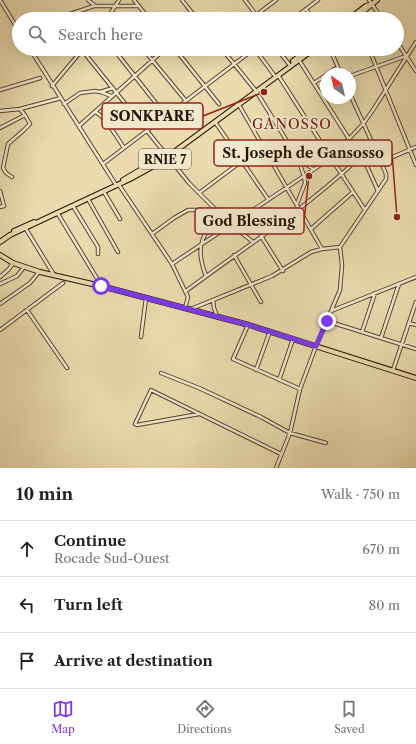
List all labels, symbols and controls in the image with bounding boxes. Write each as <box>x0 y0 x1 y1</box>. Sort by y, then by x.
search box <box>12 12 404 56</box>
icon: search <box>26 23 48 45</box>
text: Search here <box>58 25 143 44</box>
north arrow <box>320 68 356 104</box>
callout: SONKPARE <box>102 103 203 129</box>
text: SONKPARE <box>110 107 194 125</box>
district label: GANOSSO <box>252 115 332 133</box>
callout: St. Joseph de Gansosso <box>214 140 392 166</box>
text: St. Joseph de Gansosso <box>222 144 384 162</box>
road number: RNIE 7 <box>139 149 191 169</box>
callout: God Blessing <box>195 208 304 234</box>
text: God Blessing <box>203 212 296 230</box>
route start <box>92 277 110 295</box>
route end <box>318 312 336 330</box>
text: 10 min <box>16 484 73 504</box>
text: Walk · 750 m <box>321 486 400 502</box>
text: Continue <box>54 531 126 550</box>
icon: ahead <box>16 538 38 560</box>
text: 670 m <box>362 541 400 557</box>
text: Rocade Sud-Ouest <box>54 550 170 566</box>
icon: left <box>16 594 38 616</box>
text: Turn left <box>54 595 123 614</box>
text: 80 m <box>368 597 400 613</box>
icon: arrive <box>16 650 38 672</box>
text: Arrive at destination <box>54 651 213 670</box>
tab: Map <box>51 698 75 736</box>
tab: Directions <box>177 698 232 736</box>
tab: Saved <box>334 698 365 736</box>

